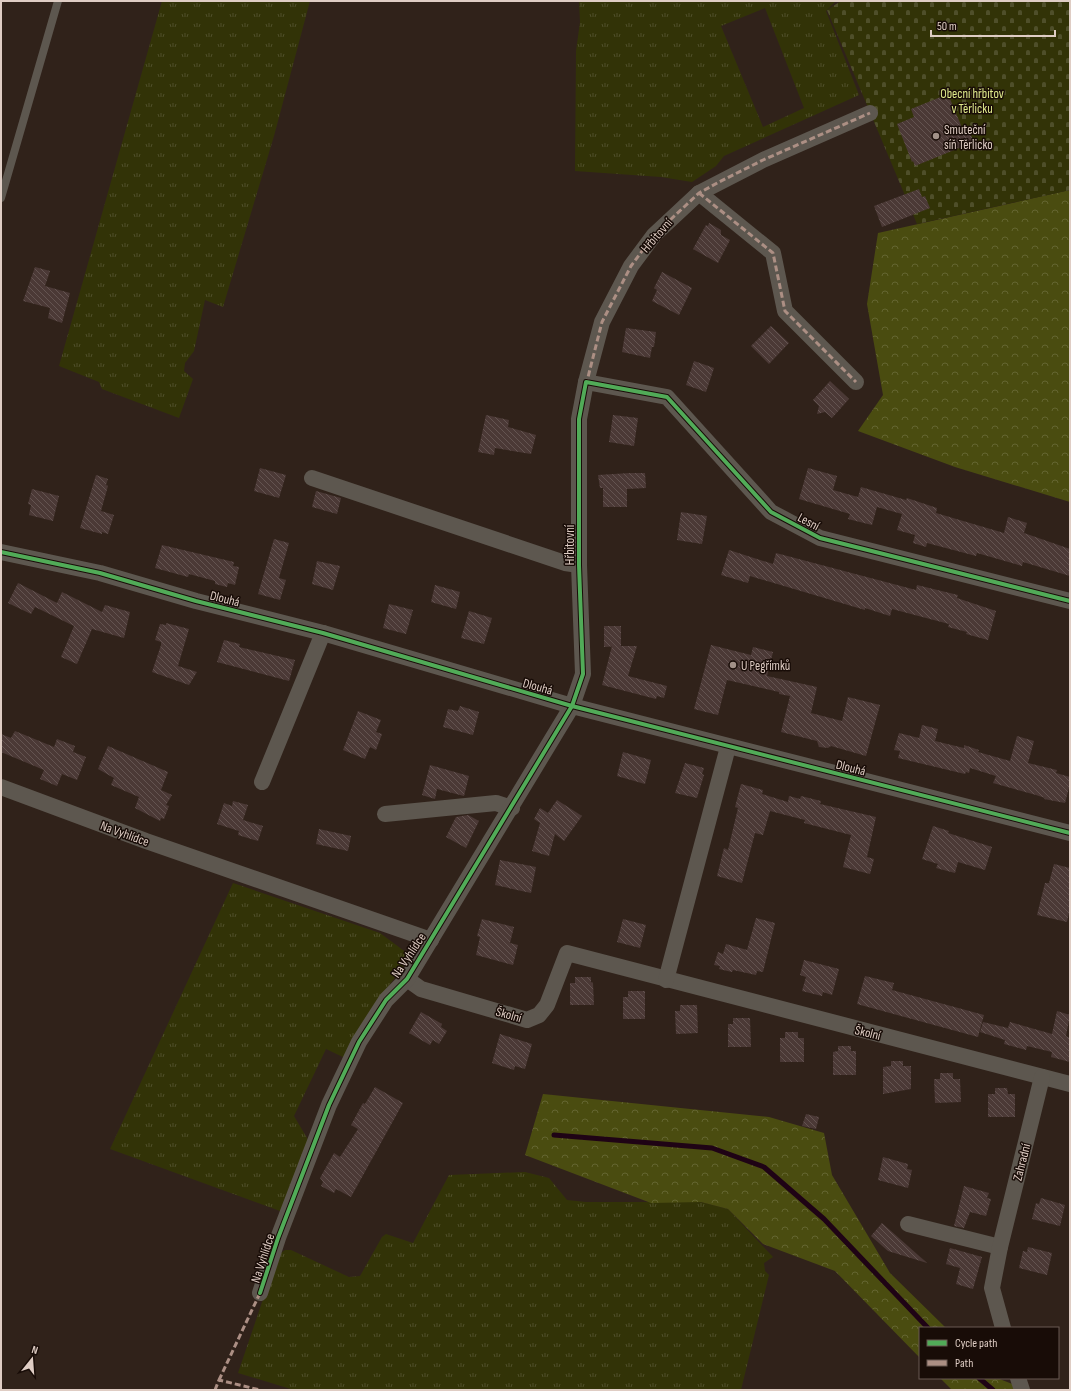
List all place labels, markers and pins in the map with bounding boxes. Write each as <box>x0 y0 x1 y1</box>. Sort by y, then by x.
place label: Smuteční síň Těrlicko <box>944 122 993 153</box>
marker: Smuteční síň Těrlicko <box>931 131 941 141</box>
place label: U Pegřímků <box>741 658 790 674</box>
marker: U Pegřímků <box>728 660 738 670</box>

